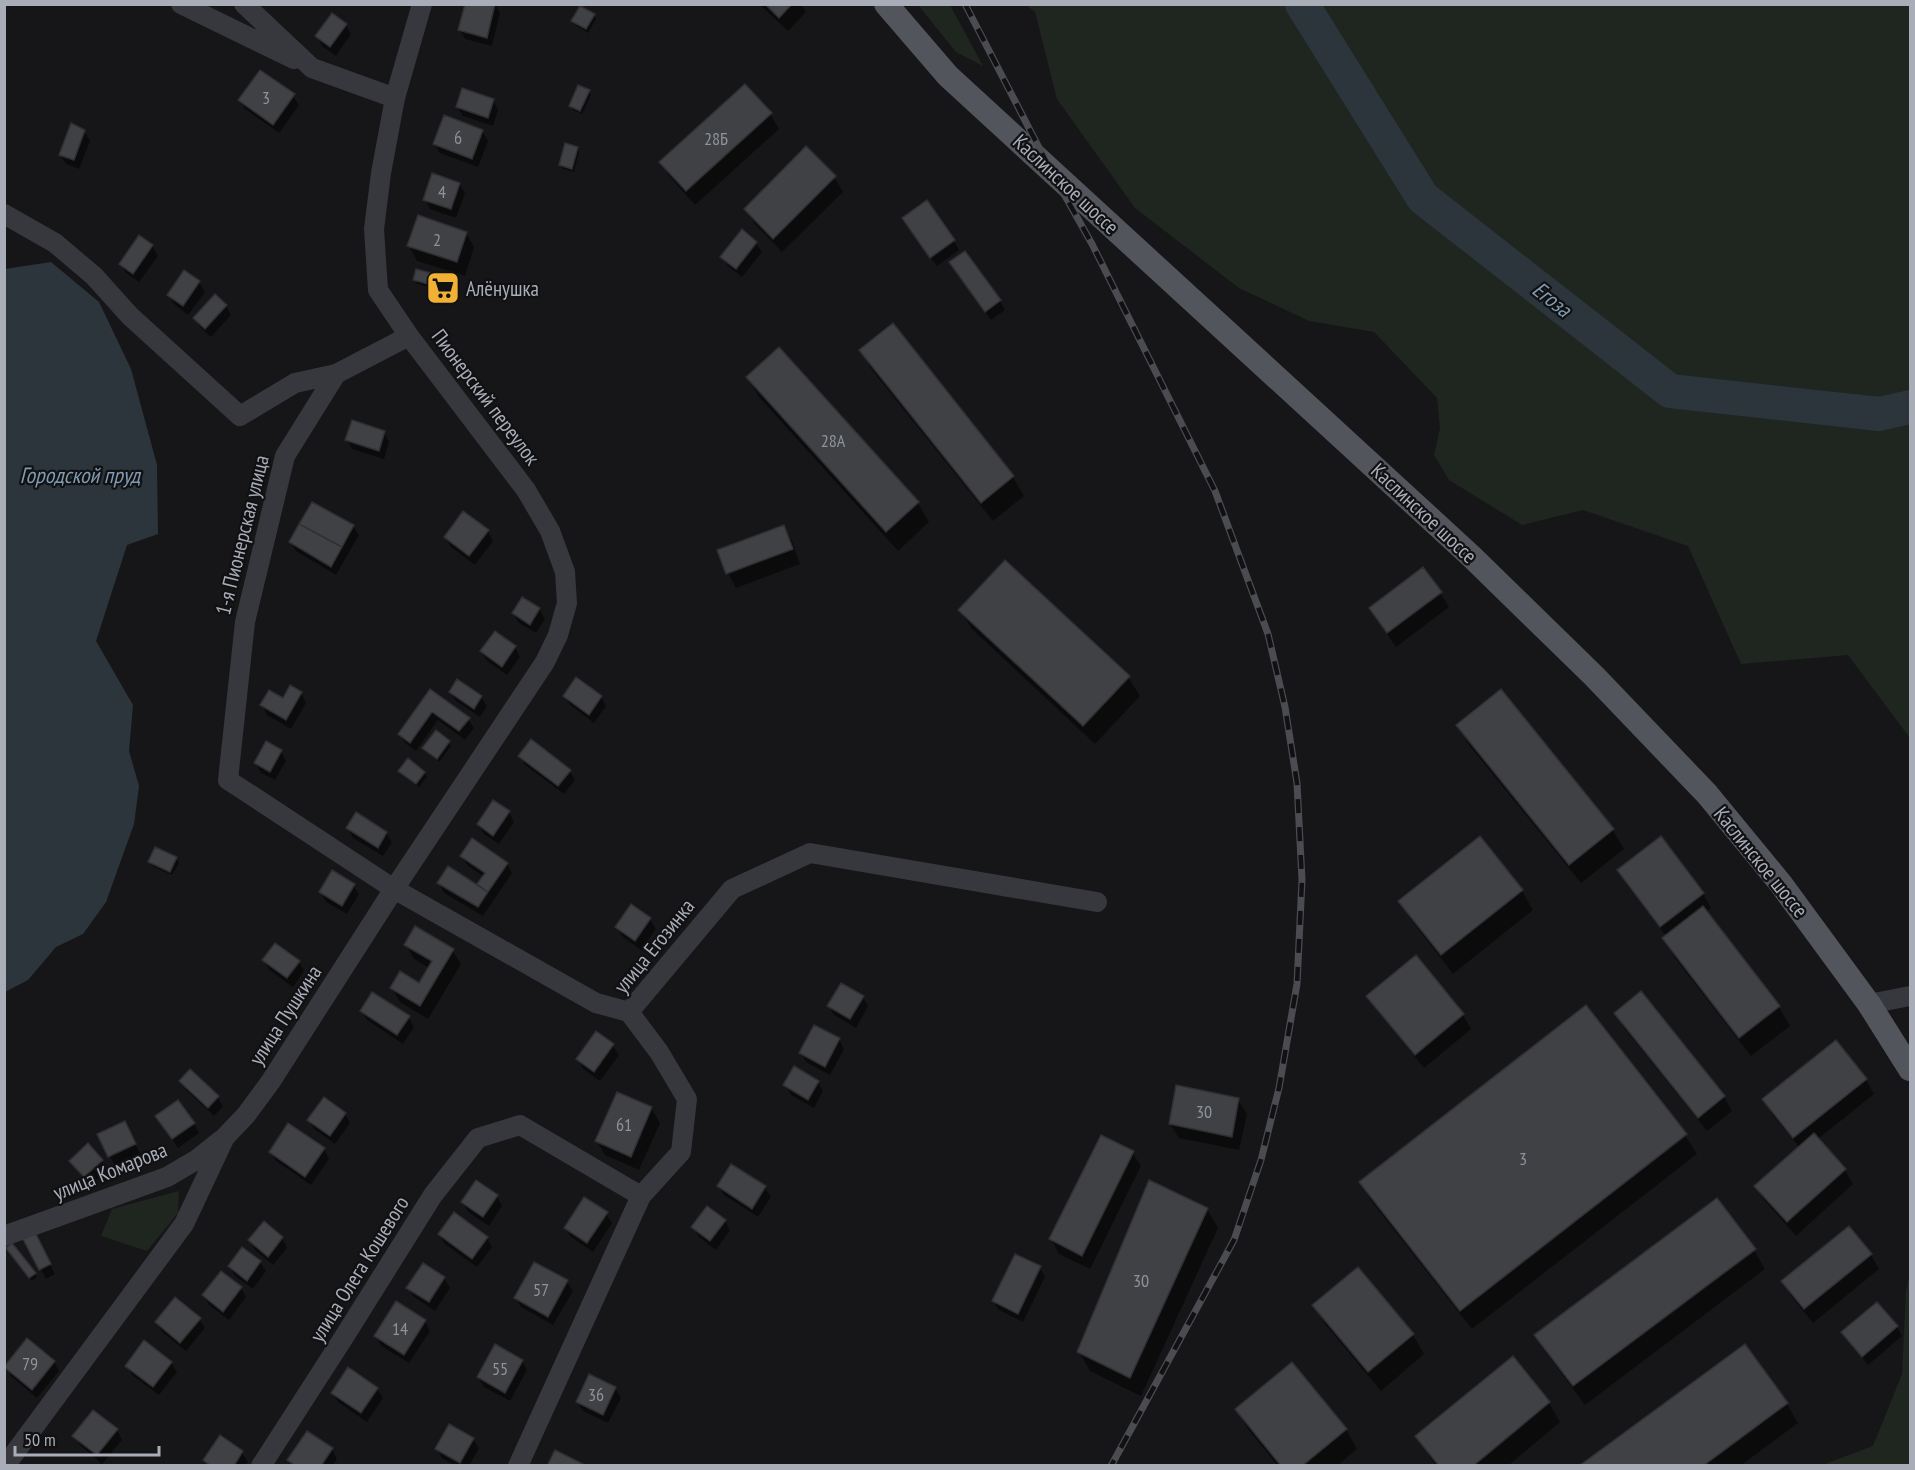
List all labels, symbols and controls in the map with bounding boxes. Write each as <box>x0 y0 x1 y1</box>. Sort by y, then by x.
house number: 3 <box>262 86 270 109</box>
house number: 6 <box>454 126 462 149</box>
house number: 28Б <box>704 127 728 150</box>
street label: Каслинское шоссе <box>1007 128 1125 240</box>
house number: 4 <box>438 180 446 203</box>
house number: 2 <box>433 228 441 251</box>
supermarket icon: Алёнушка <box>425 270 461 306</box>
place label: Алёнушка <box>466 275 539 302</box>
water label: Егоза <box>1527 275 1578 324</box>
street label: Пионерский переулок <box>426 324 546 470</box>
house number: 28А <box>821 429 846 452</box>
street label: 1-я Пионерская улица <box>209 452 275 618</box>
street label: Каслинское шоссе <box>1365 457 1483 569</box>
water label: Городской пруд <box>20 461 142 489</box>
street label: Каслинское шоссе <box>1708 801 1814 923</box>
street label: улица Егозинка <box>608 893 700 999</box>
street label: улица Пушкина <box>243 960 327 1070</box>
house number: 30 <box>1196 1100 1212 1123</box>
house number: 61 <box>616 1113 632 1136</box>
street label: улица Комарова <box>49 1136 171 1206</box>
house number: 3 <box>1519 1147 1527 1170</box>
street label: улица Олега Кошевого <box>303 1191 415 1347</box>
house number: 30 <box>1133 1269 1149 1292</box>
house number: 57 <box>533 1278 549 1301</box>
house number: 14 <box>392 1317 408 1340</box>
house number: 79 <box>22 1352 38 1375</box>
house number: 55 <box>492 1357 508 1380</box>
house number: 36 <box>588 1383 604 1406</box>
scale bar <box>15 1419 159 1457</box>
text: 50 m <box>24 1428 56 1451</box>

